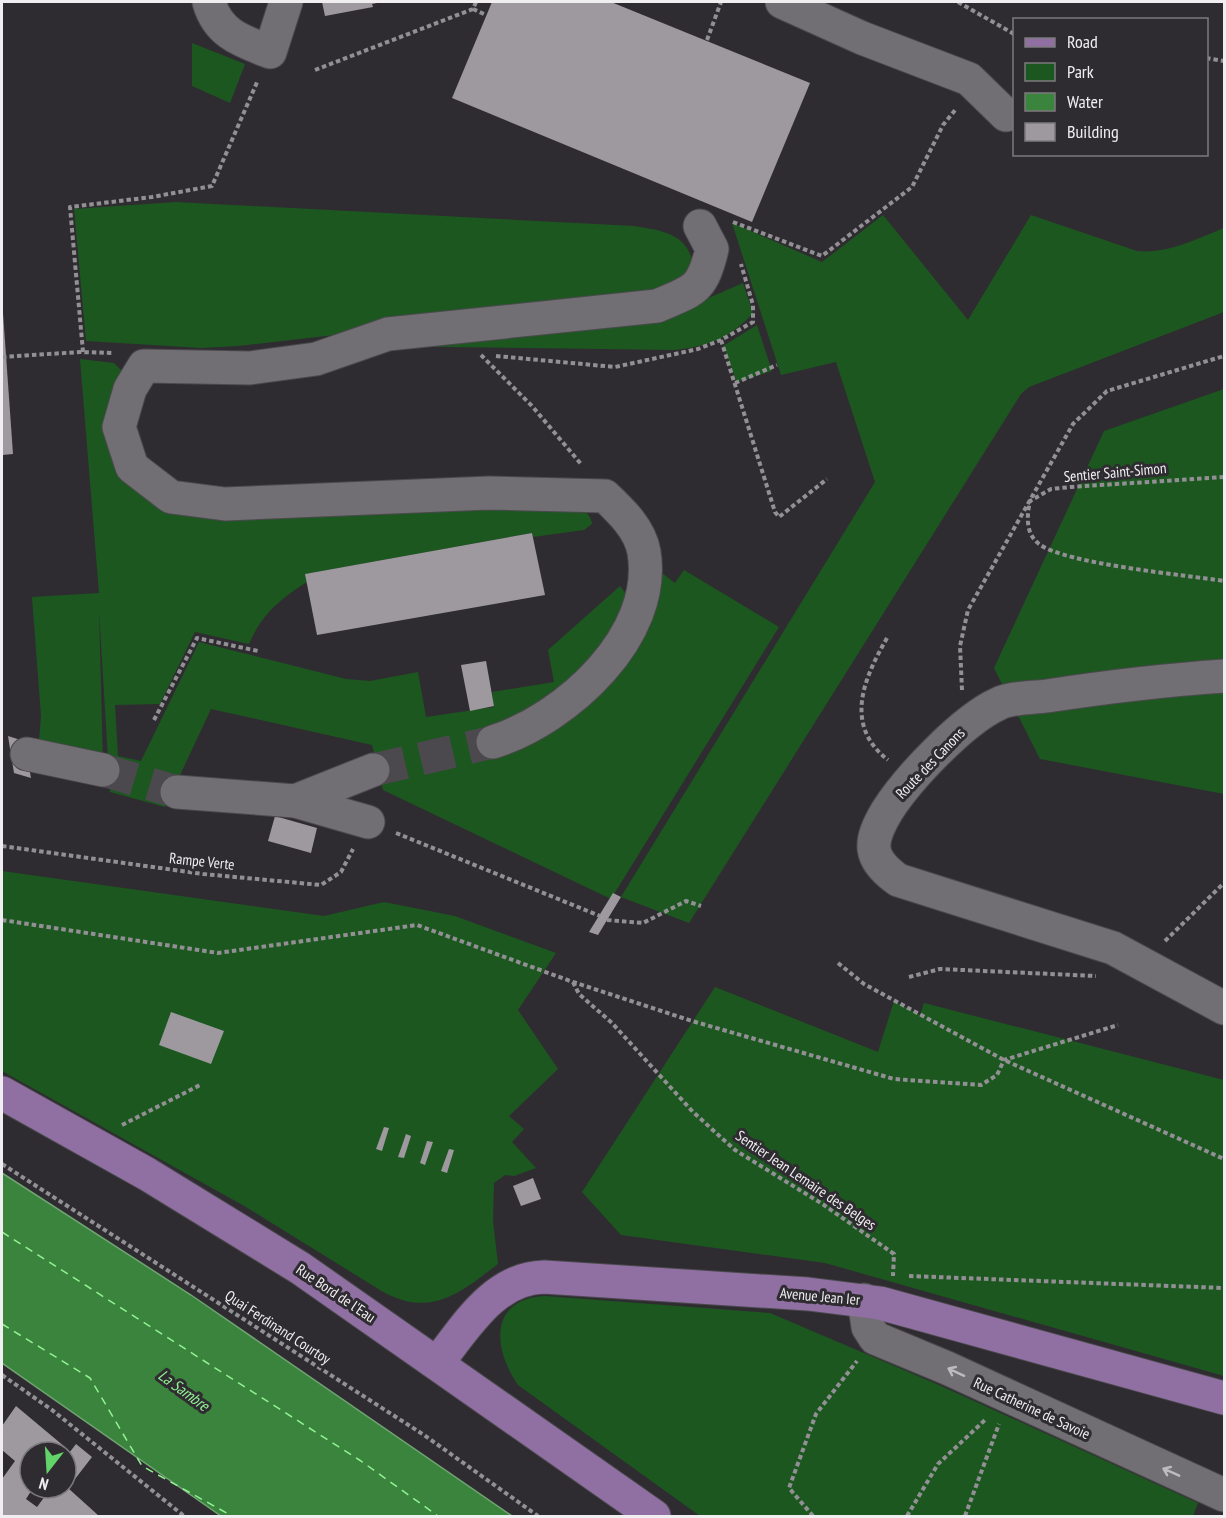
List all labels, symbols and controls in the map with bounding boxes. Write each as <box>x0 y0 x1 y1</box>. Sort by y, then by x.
legend <box>1013 18 1208 156</box>
text: Road <box>1067 30 1098 53</box>
text: Park <box>1067 60 1094 83</box>
text: Water <box>1067 90 1103 113</box>
text: Building <box>1067 120 1119 143</box>
street label: Sentier Saint-Simon <box>1063 458 1167 486</box>
street label: Route des Canons <box>891 724 969 802</box>
street label: Rampe Verte <box>168 848 236 874</box>
street label: Sentier Jean Lemaire des Belges <box>732 1126 880 1234</box>
street label: Rue Bord de l'Eau <box>293 1260 379 1326</box>
street label: Avenue Jean Ier <box>779 1283 862 1309</box>
street label: Quai Ferdinand Courtoy <box>222 1286 335 1368</box>
water label: La Sambre <box>155 1365 214 1416</box>
one-way arrow <box>947 1366 965 1378</box>
street label: Rue Catherine de Savoie <box>971 1373 1093 1443</box>
north arrow <box>18 1440 78 1500</box>
one-way arrow <box>1162 1466 1181 1477</box>
text: N <box>37 1474 51 1495</box>

